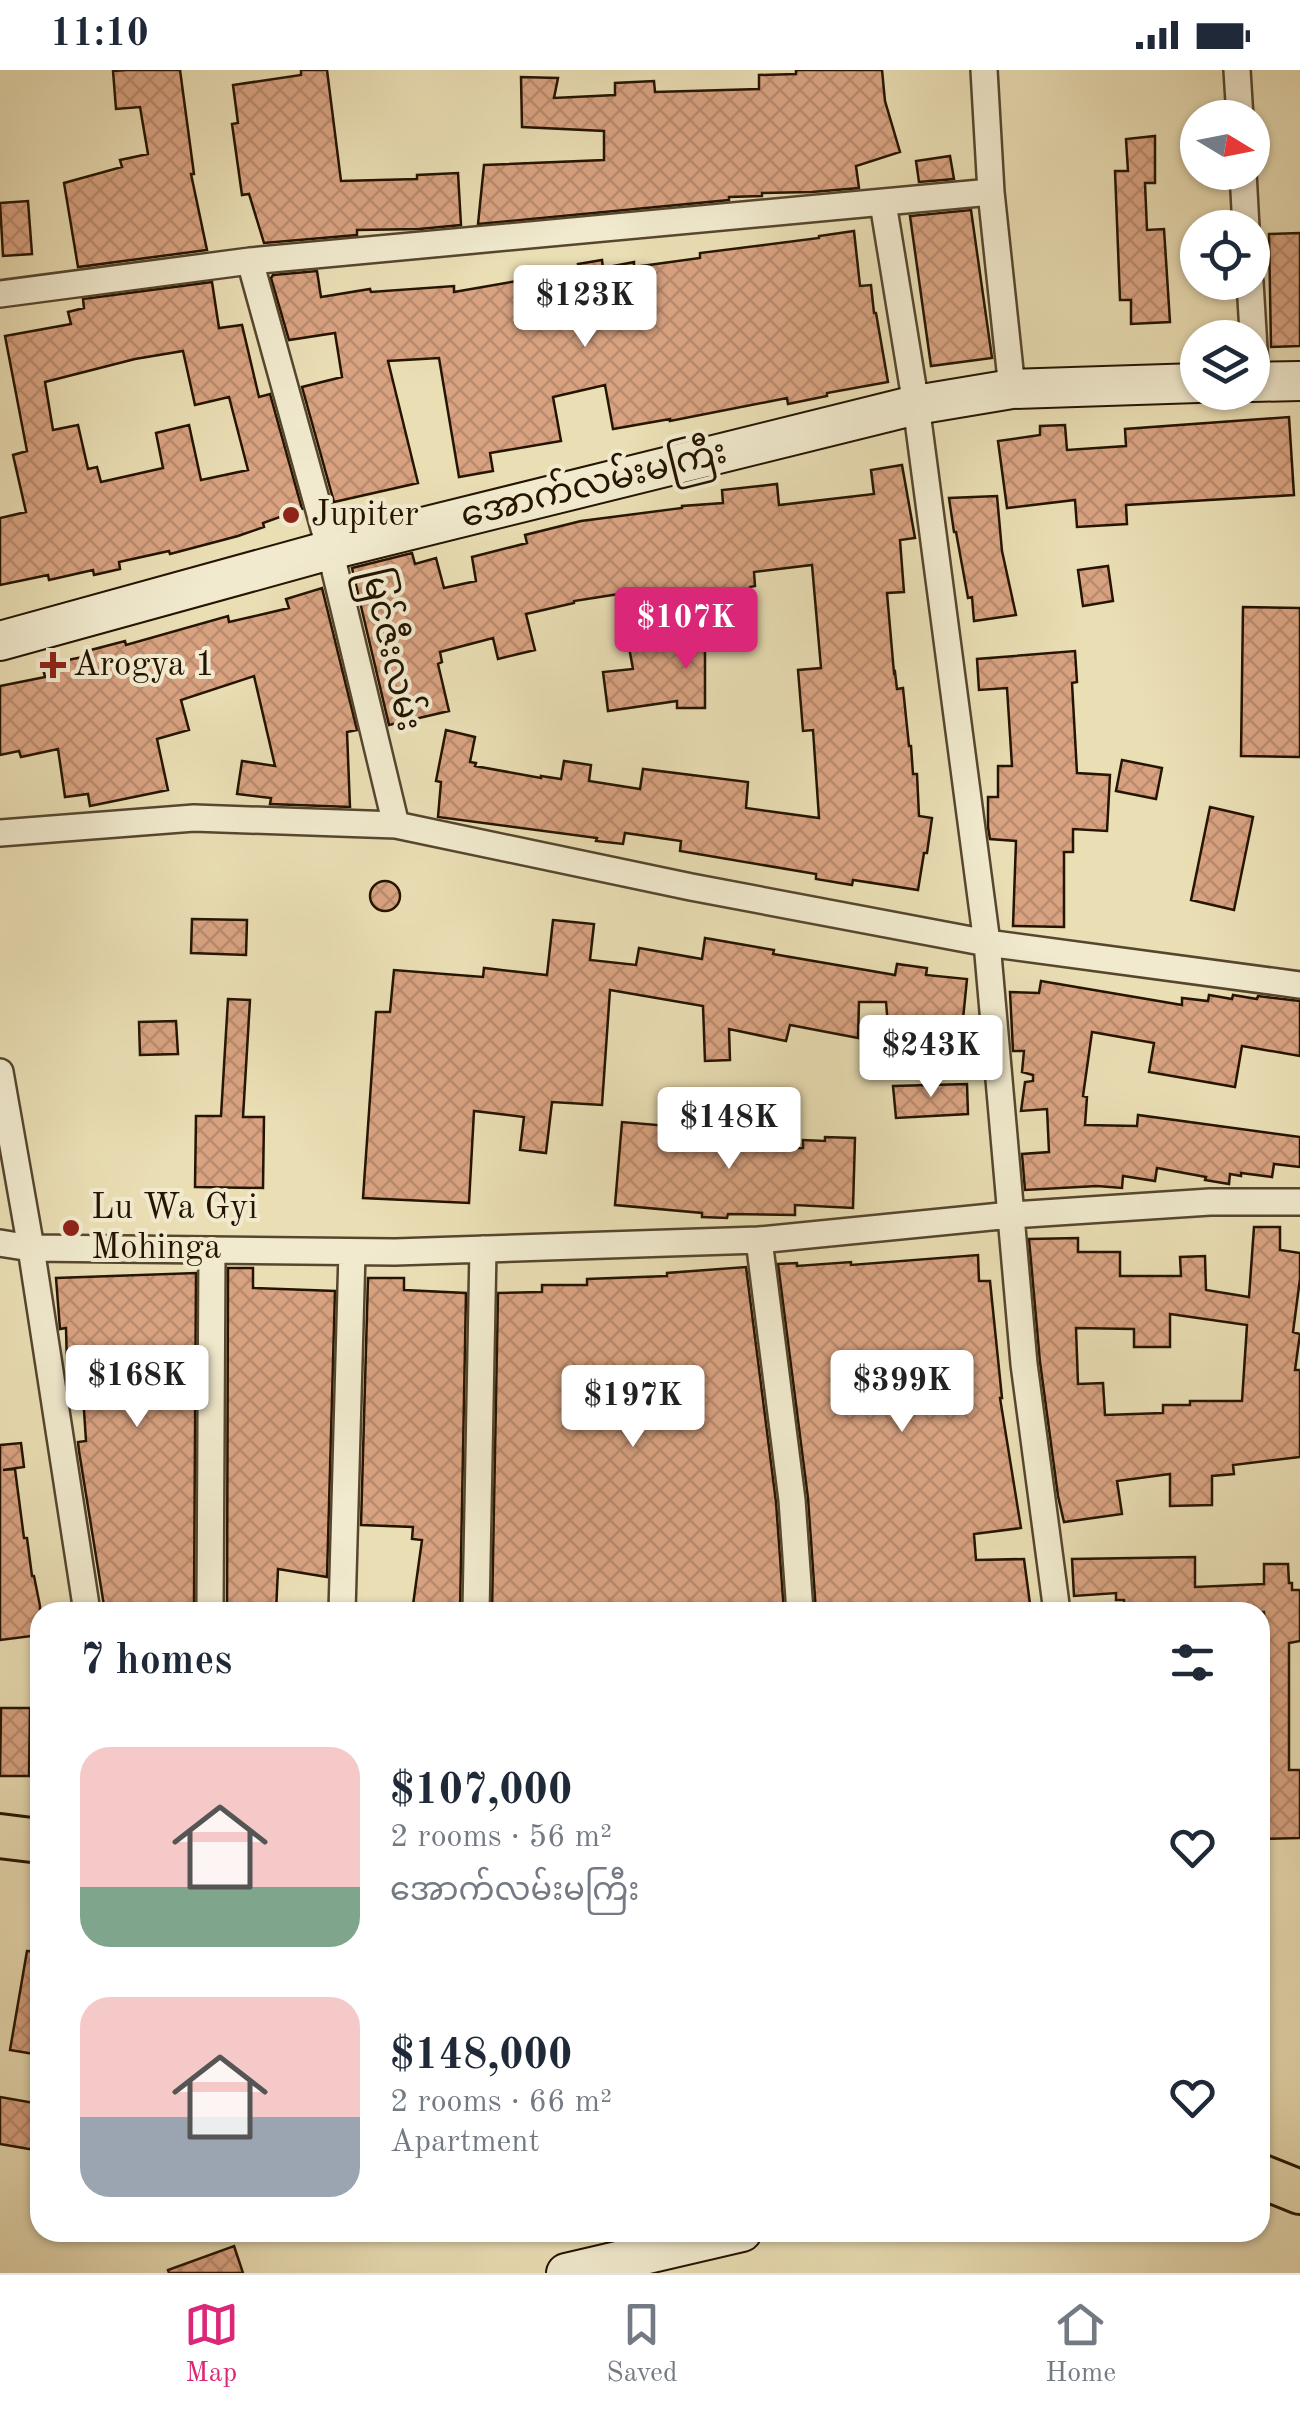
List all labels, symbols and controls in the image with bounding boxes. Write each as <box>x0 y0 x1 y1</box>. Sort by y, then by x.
text: 11:10 <box>50 16 149 54</box>
north arrow <box>1180 100 1270 190</box>
map controls <box>1180 100 1270 410</box>
button: locate <box>1180 210 1270 300</box>
pin: $123K <box>515 265 655 350</box>
text: $123K <box>536 281 634 313</box>
button: layers <box>1180 320 1270 410</box>
street label: အောက်လမ်းမကြီး <box>455 426 732 543</box>
place label: Jupiter <box>311 498 419 533</box>
marker: Jupiter <box>280 504 302 526</box>
street label: မြင်ဇီးလမ်း <box>347 563 434 736</box>
pin: $107K <box>616 587 756 672</box>
text: $107K <box>637 603 735 635</box>
place label: Arogya 1 <box>73 648 215 683</box>
marker: Arogya 1 <box>42 654 64 676</box>
pin: $243K <box>861 1015 1001 1100</box>
text: $243K <box>882 1031 980 1063</box>
pin: $148K <box>659 1087 799 1172</box>
text: $148K <box>680 1103 778 1135</box>
place label: Lu Wa Gyi Mohinga <box>91 1191 258 1266</box>
marker: Lu Wa Gyi Mohinga <box>60 1217 82 1239</box>
pin: $168K <box>67 1345 207 1430</box>
pin: $399K <box>832 1350 972 1435</box>
text: $168K <box>88 1361 186 1393</box>
pin: $197K <box>563 1365 703 1450</box>
text: $399K <box>853 1366 951 1398</box>
text: $197K <box>584 1381 682 1413</box>
icon: filters <box>1165 1635 1220 1690</box>
text: 7 homes <box>80 1641 232 1683</box>
text: $107,000 <box>390 1771 572 1813</box>
icon: home <box>160 1787 280 1907</box>
icon: heart <box>1165 1820 1220 1875</box>
text: 2 rooms · 56 m² <box>390 1822 612 1854</box>
text: အောက်လမ်းမကြီး <box>390 1876 639 1908</box>
text: $148,000 <box>390 2036 572 2078</box>
icon: home <box>160 2037 280 2157</box>
icon: heart <box>1165 2070 1220 2125</box>
text: 2 rooms · 66 m² <box>390 2087 612 2119</box>
text: Apartment <box>390 2127 540 2159</box>
tab: Map <box>184 2297 239 2392</box>
tab: Saved <box>606 2297 678 2392</box>
tab: Home <box>1045 2297 1116 2392</box>

